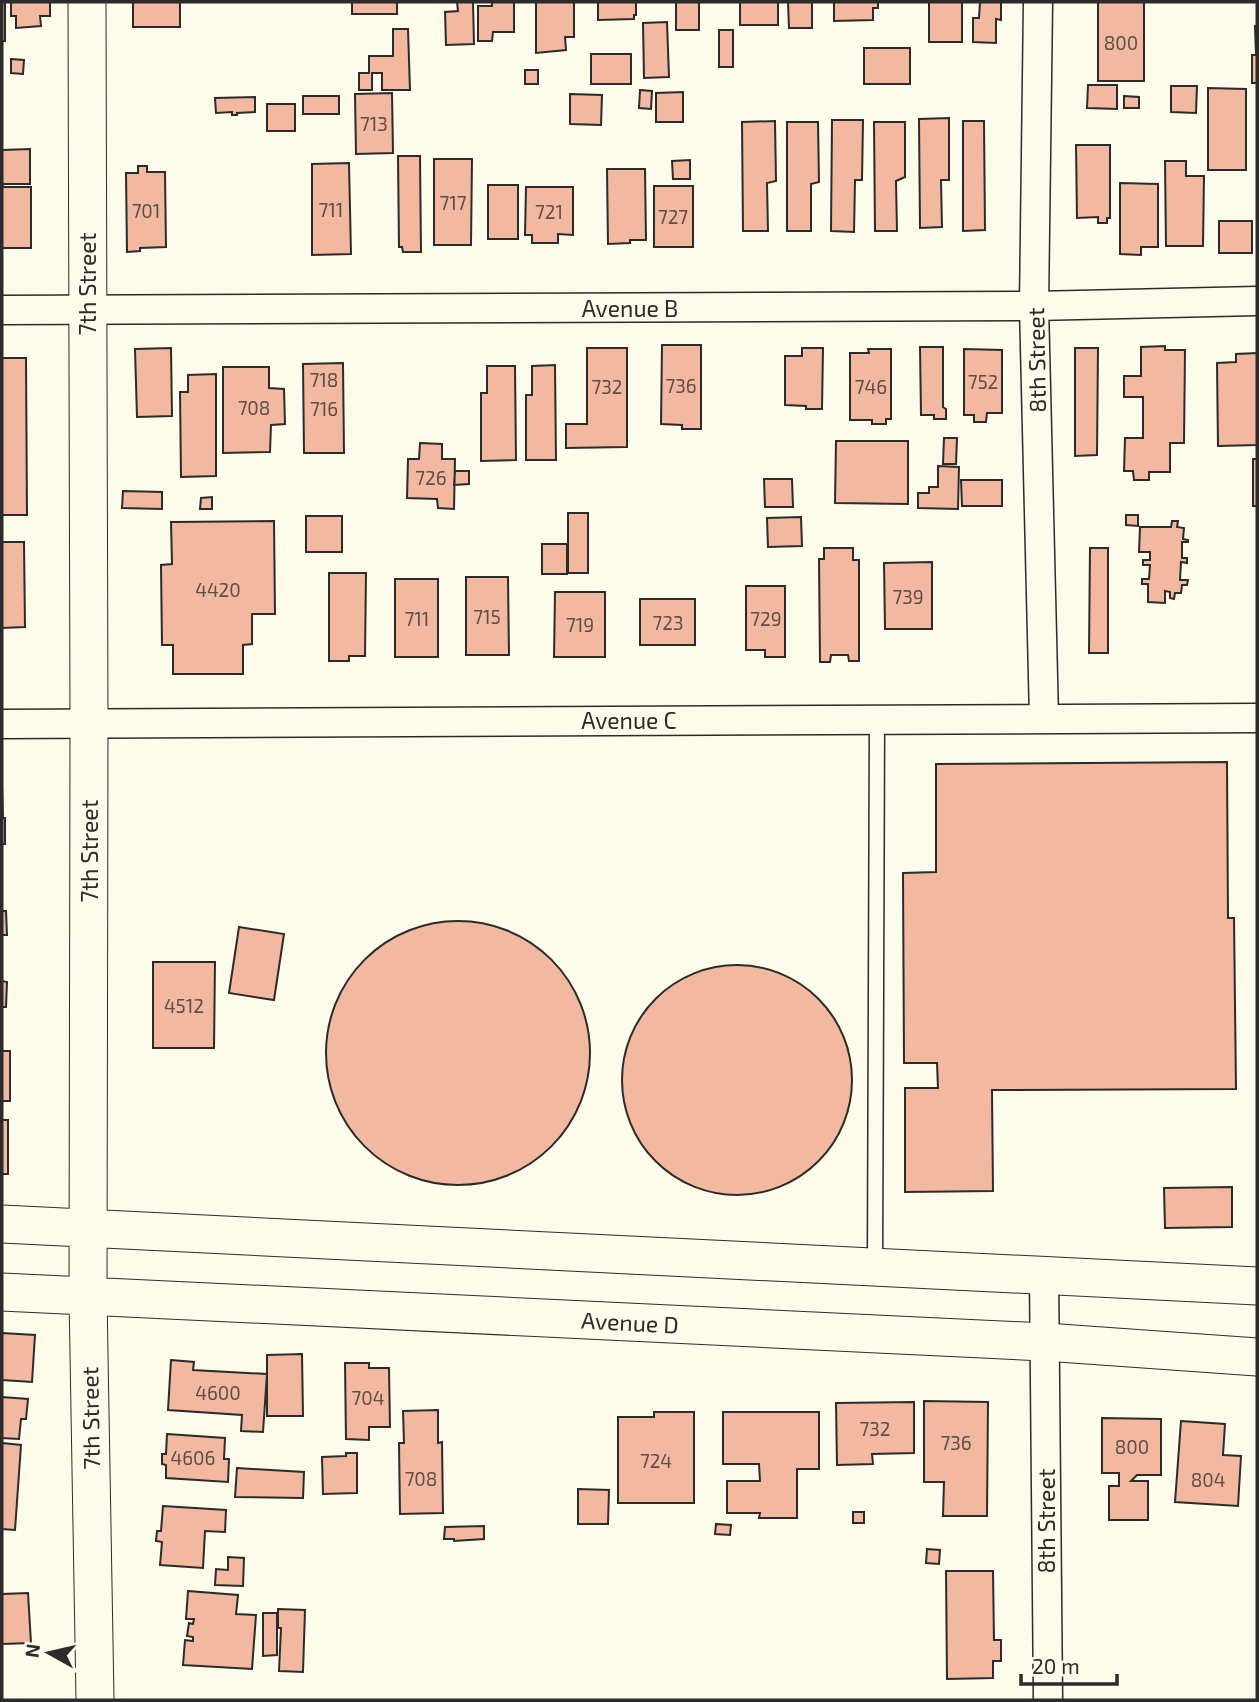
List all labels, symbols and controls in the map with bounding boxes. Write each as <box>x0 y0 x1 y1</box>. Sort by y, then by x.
house number: 800 <box>1104 31 1138 54</box>
house number: 713 <box>360 112 388 135</box>
house number: 717 <box>439 191 467 214</box>
house number: 711 <box>319 198 343 221</box>
house number: 701 <box>132 199 160 222</box>
house number: 721 <box>535 200 563 223</box>
house number: 727 <box>658 205 688 228</box>
street label: 7th Street <box>73 232 101 335</box>
street label: Avenue B <box>582 294 678 322</box>
street label: 8th Street <box>1021 307 1051 413</box>
house number: 718 <box>310 368 338 391</box>
house number: 752 <box>968 370 998 393</box>
house number: 736 <box>665 374 697 397</box>
house number: 732 <box>592 375 622 398</box>
house number: 746 <box>855 375 887 398</box>
house number: 708 <box>238 396 270 419</box>
house number: 716 <box>310 397 338 420</box>
house number: 726 <box>415 466 447 489</box>
house number: 4420 <box>195 578 241 601</box>
house number: 739 <box>892 585 924 608</box>
house number: 715 <box>473 605 501 628</box>
house number: 711 <box>405 607 429 630</box>
house number: 729 <box>750 607 782 630</box>
house number: 723 <box>653 611 683 634</box>
house number: 719 <box>566 613 594 636</box>
street label: Avenue C <box>581 706 677 734</box>
street label: 7th Street <box>75 799 103 902</box>
house number: 4512 <box>164 994 204 1017</box>
street label: Avenue D <box>581 1305 679 1339</box>
street label: 7th Street <box>75 1366 105 1470</box>
house number: 4600 <box>195 1381 241 1404</box>
house number: 704 <box>352 1386 384 1409</box>
house number: 732 <box>860 1417 890 1440</box>
house number: 736 <box>940 1431 972 1454</box>
house number: 800 <box>1115 1435 1149 1458</box>
house number: 4606 <box>171 1446 215 1469</box>
house number: 724 <box>640 1449 672 1472</box>
house number: 708 <box>405 1467 437 1490</box>
street label: 8th Street <box>1032 1468 1060 1574</box>
house number: 804 <box>1191 1468 1225 1491</box>
north arrow <box>14 1618 84 1688</box>
text: N <box>19 1642 44 1659</box>
scale bar <box>1021 1642 1117 1686</box>
text: 20 m <box>1032 1653 1080 1678</box>

